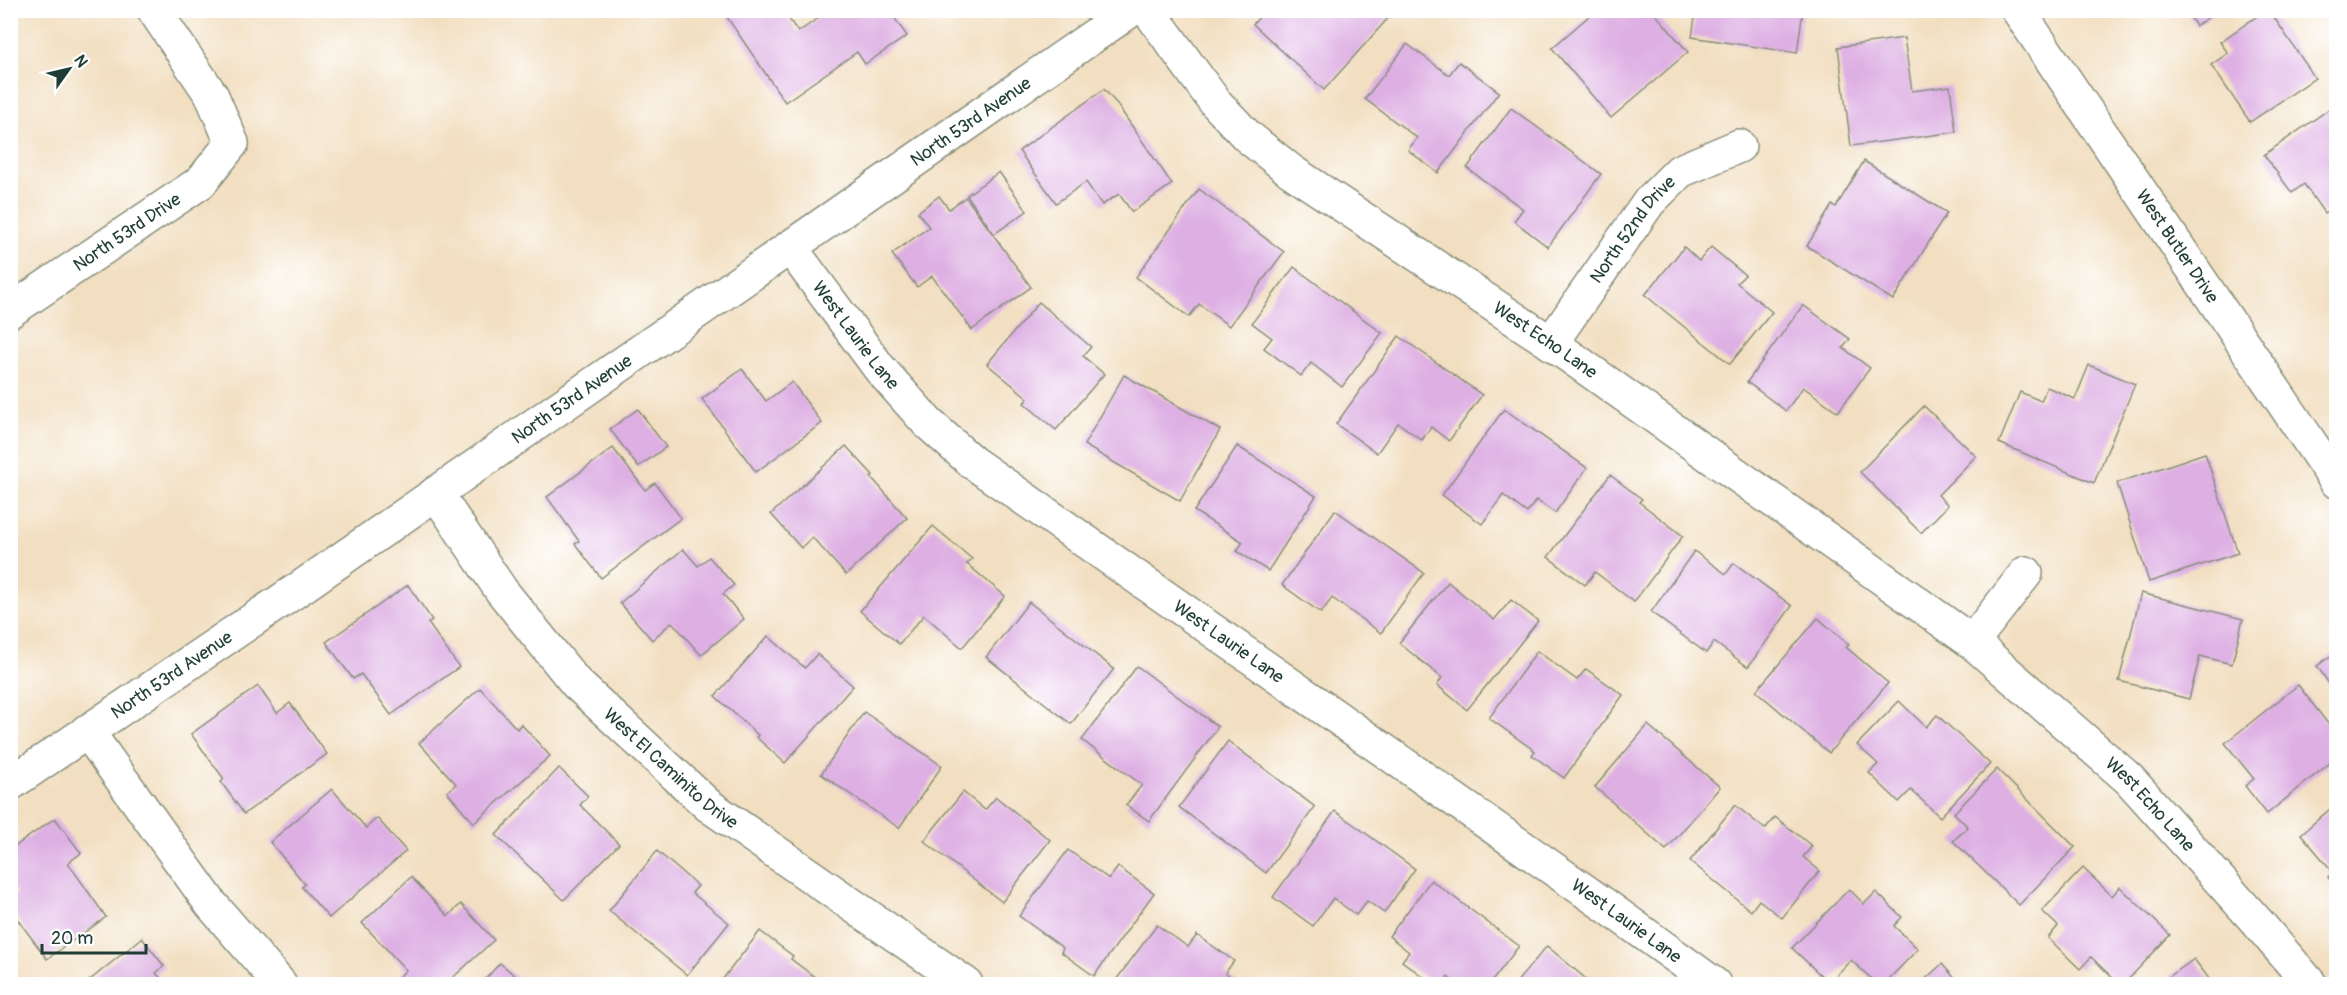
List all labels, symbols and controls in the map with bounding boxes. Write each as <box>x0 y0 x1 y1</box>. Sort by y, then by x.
north arrow <box>39 39 99 99</box>
text: N <box>69 51 92 71</box>
street label: North 53rd Avenue <box>906 71 1036 171</box>
street label: North 52nd Drive <box>1585 171 1680 288</box>
street label: West Butler Drive <box>2131 185 2224 307</box>
street label: North 53rd Drive <box>69 188 185 277</box>
street label: West Laurie Lane <box>807 276 904 394</box>
street label: West Echo Lane <box>1489 296 1602 384</box>
street label: North 53rd Avenue <box>507 349 637 449</box>
street label: West Laurie Lane <box>1169 595 1289 689</box>
street label: North 53rd Avenue <box>106 625 237 724</box>
street label: West El Caminito Drive <box>599 703 743 834</box>
street label: West Echo Lane <box>2101 752 2200 856</box>
street label: West Laurie Lane <box>1567 874 1686 968</box>
scale bar <box>42 917 146 955</box>
text: 20 m <box>51 927 93 950</box>

